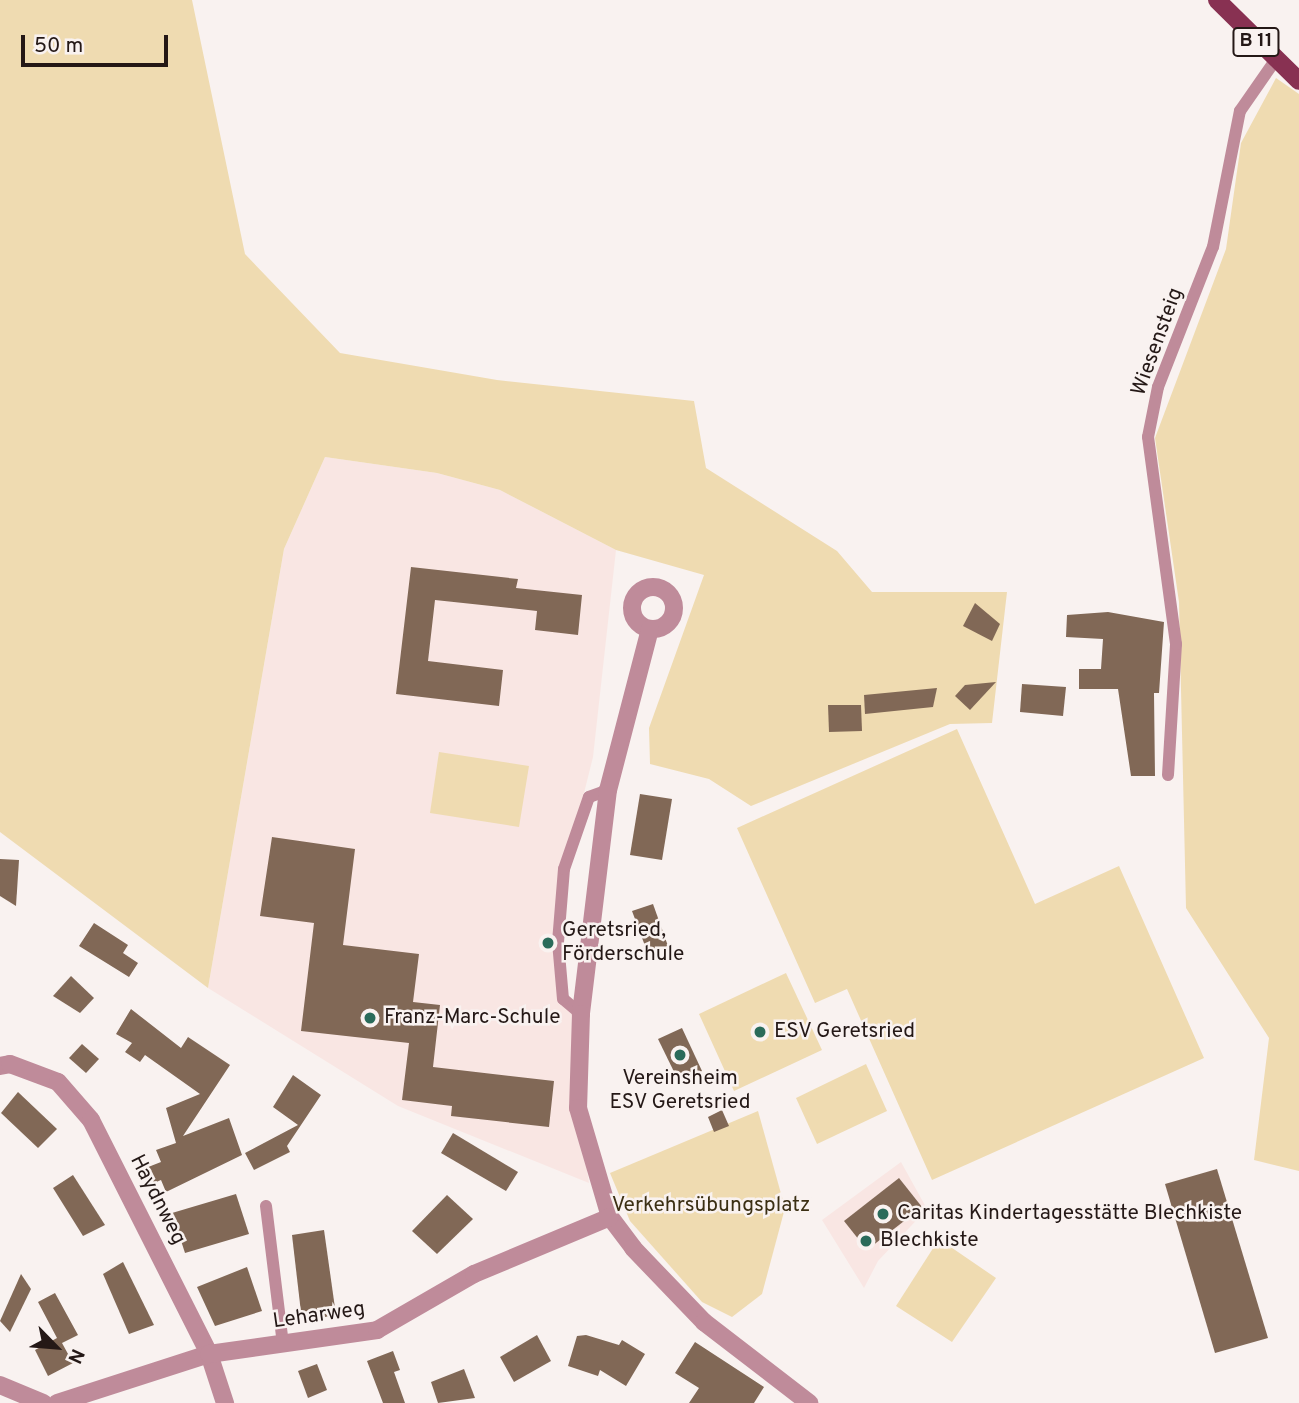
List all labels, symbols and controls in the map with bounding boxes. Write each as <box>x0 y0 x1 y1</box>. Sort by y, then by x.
scale bar <box>24 21 172 65</box>
road number: B 11 <box>1232 26 1280 58</box>
text: 50 m <box>34 33 83 60</box>
street label: Wiesensteig <box>1127 285 1189 399</box>
place label: Geretsried, Förderschule <box>562 918 684 968</box>
marker: Geretsried, Förderschule <box>540 935 556 951</box>
place label: Franz-Marc-Schule <box>384 1005 560 1031</box>
marker: Franz-Marc-Schule <box>362 1010 378 1026</box>
place label: ESV Geretsried <box>774 1019 916 1045</box>
marker: ESV Geretsried <box>752 1024 768 1040</box>
marker: Vereinsheim ESV Geretsried <box>672 1047 688 1063</box>
place label: Vereinsheim ESV Geretsried <box>609 1066 751 1116</box>
street label: Haydnweg <box>124 1151 190 1249</box>
park label: Verkehrsübungsplatz <box>612 1193 810 1219</box>
place label: Caritas Kindertagesstätte Blechkiste <box>897 1201 1242 1227</box>
marker: Caritas Kindertagesstätte Blechkiste <box>875 1206 891 1222</box>
place label: Blechkiste <box>880 1228 978 1254</box>
marker: Blechkiste <box>858 1233 874 1249</box>
street label: Leharweg <box>271 1297 367 1335</box>
north arrow <box>21 1312 91 1382</box>
text: N <box>61 1345 89 1367</box>

